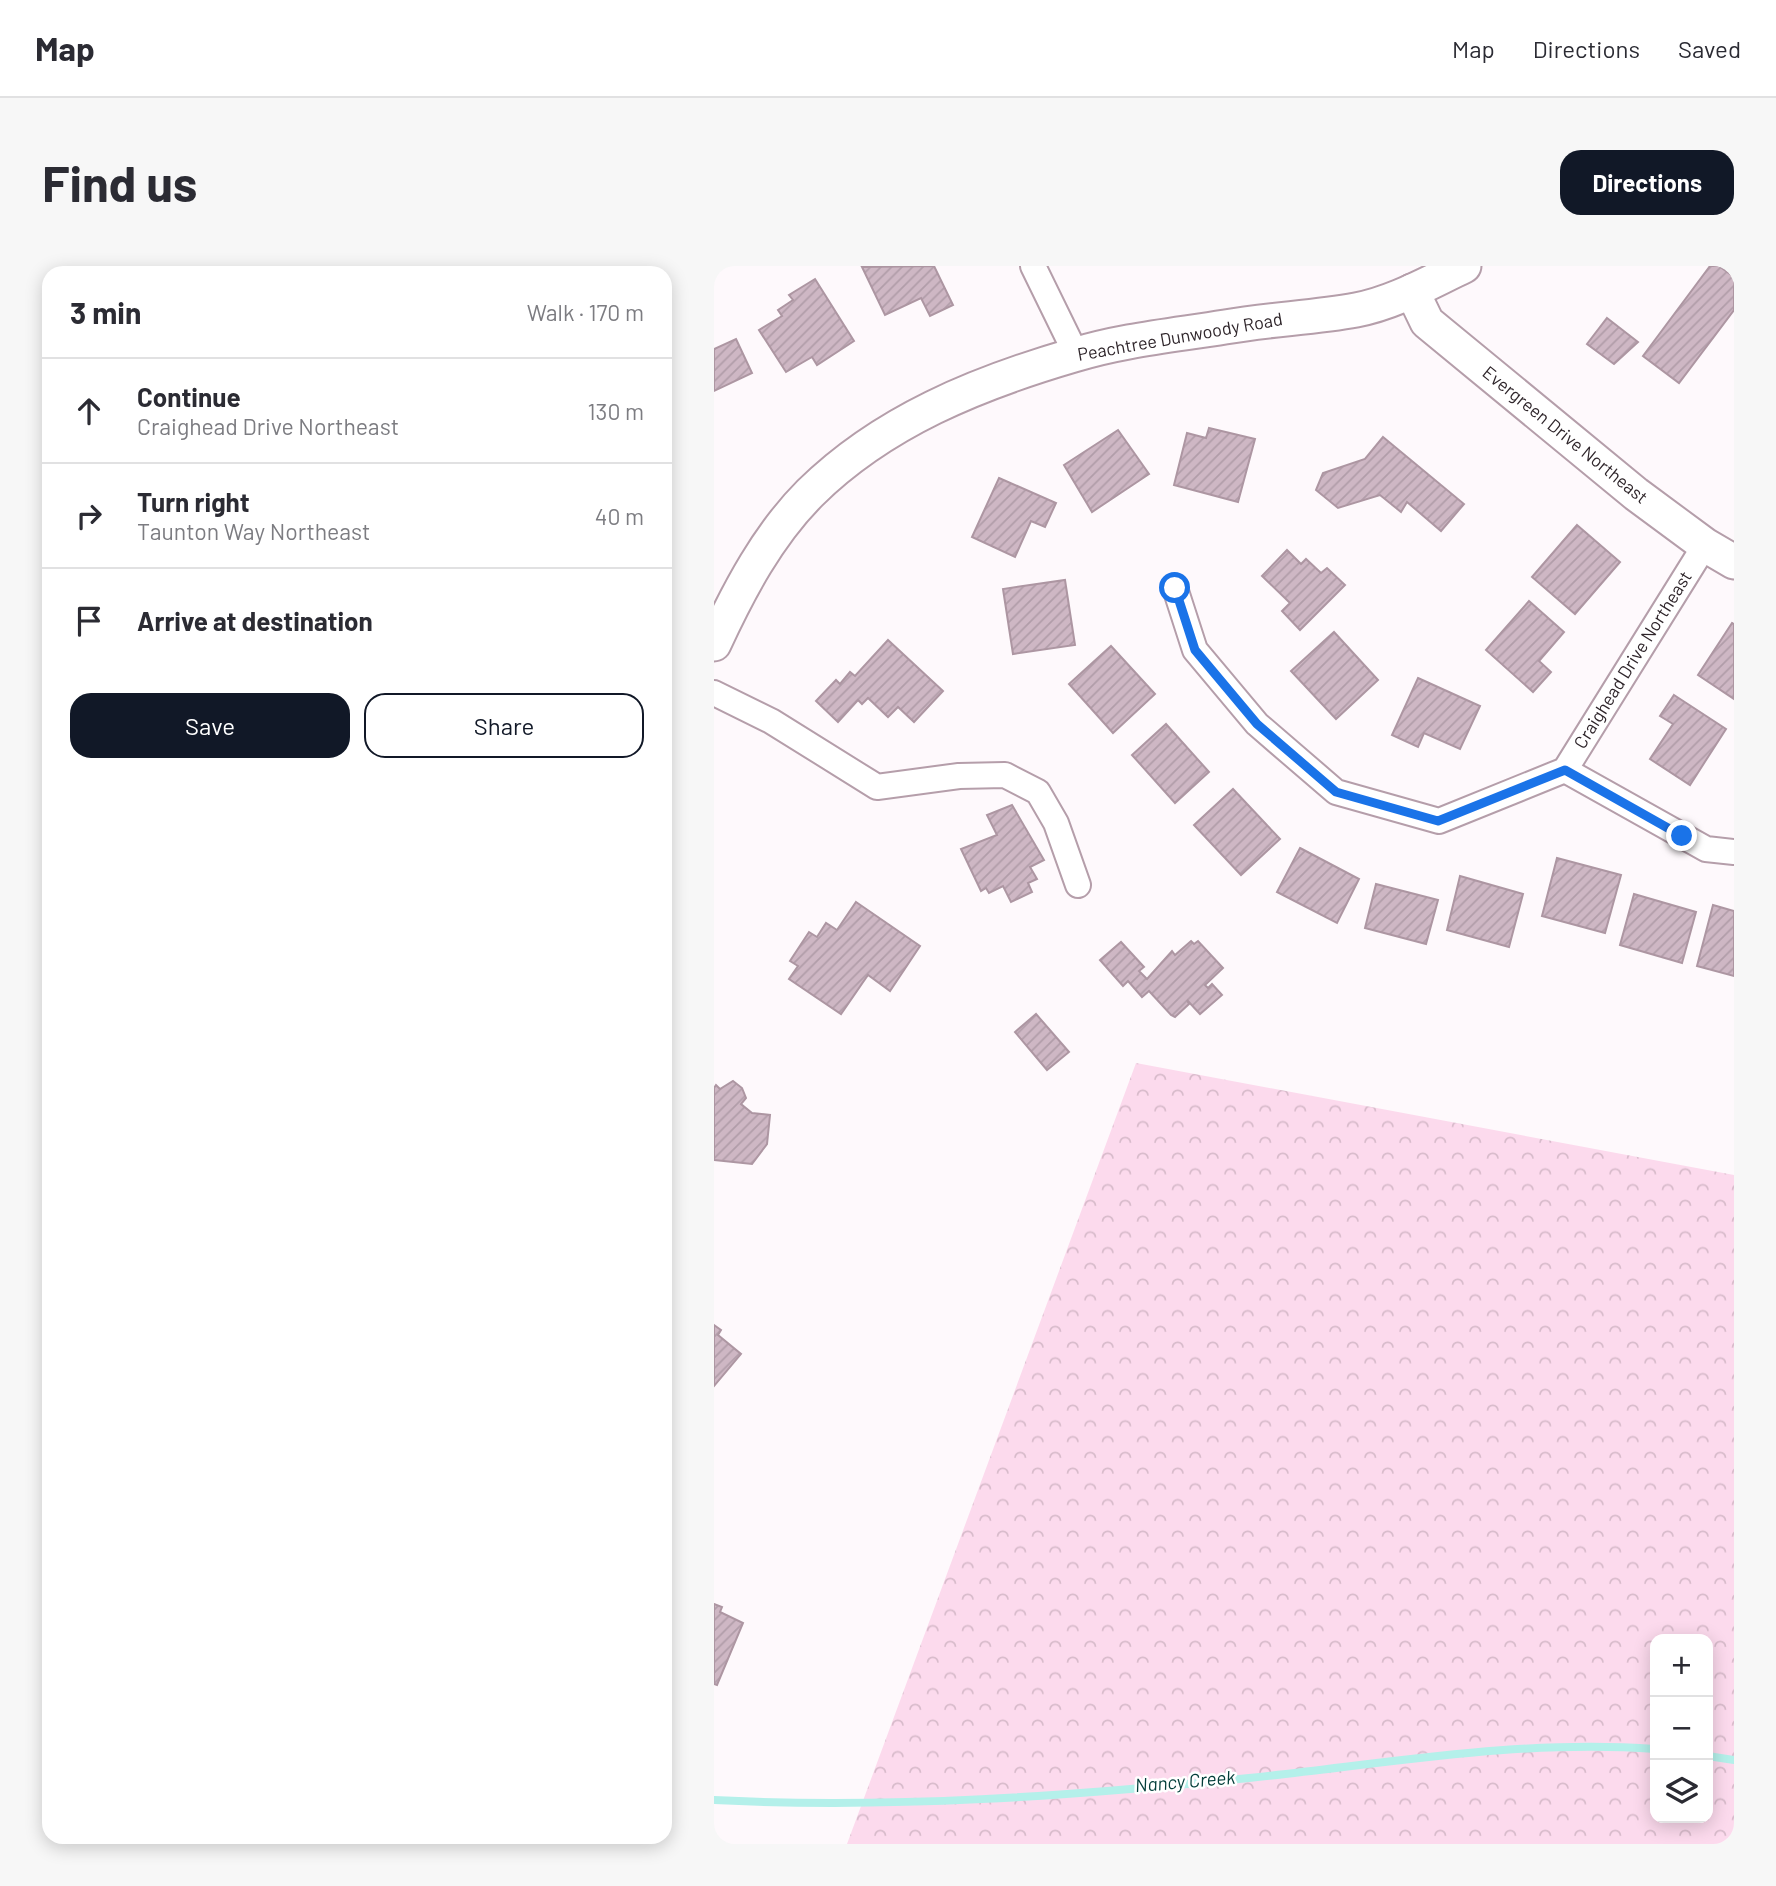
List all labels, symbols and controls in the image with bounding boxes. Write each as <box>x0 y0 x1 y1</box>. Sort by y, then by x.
text: Map <box>35 28 95 68</box>
text: Map <box>1452 34 1495 63</box>
text: Directions <box>1533 34 1640 63</box>
text: Saved <box>1678 34 1741 63</box>
button: Directions <box>1560 150 1734 215</box>
text: Find us <box>42 153 197 212</box>
text: 3 min <box>70 294 141 330</box>
text: Walk · 170 m <box>527 298 644 326</box>
street label: Peachtree Dunwoody Road <box>1076 307 1284 365</box>
street label: Evergreen Drive Northeast <box>1479 361 1653 508</box>
text: Continue <box>137 381 241 412</box>
icon: ahead <box>70 392 108 430</box>
text: 130 m <box>587 397 644 425</box>
text: Craighead Drive Northeast <box>137 412 399 440</box>
text: Turn right <box>137 486 250 517</box>
icon: right <box>70 497 108 535</box>
text: 40 m <box>595 502 644 530</box>
text: Taunton Way Northeast <box>137 517 370 545</box>
street label: Craighead Drive Northeast <box>1568 567 1696 752</box>
route start <box>1159 572 1190 603</box>
icon: arrive <box>70 602 108 640</box>
text: Arrive at destination <box>137 605 373 636</box>
button: Save <box>70 693 350 758</box>
button: Share <box>364 693 644 758</box>
route end <box>1666 820 1697 851</box>
map controls <box>1650 1634 1713 1823</box>
button: + <box>1650 1634 1713 1697</box>
button: − <box>1650 1697 1713 1760</box>
button: layers <box>1650 1760 1713 1823</box>
water label: Nancy Creek <box>1134 1765 1237 1796</box>

